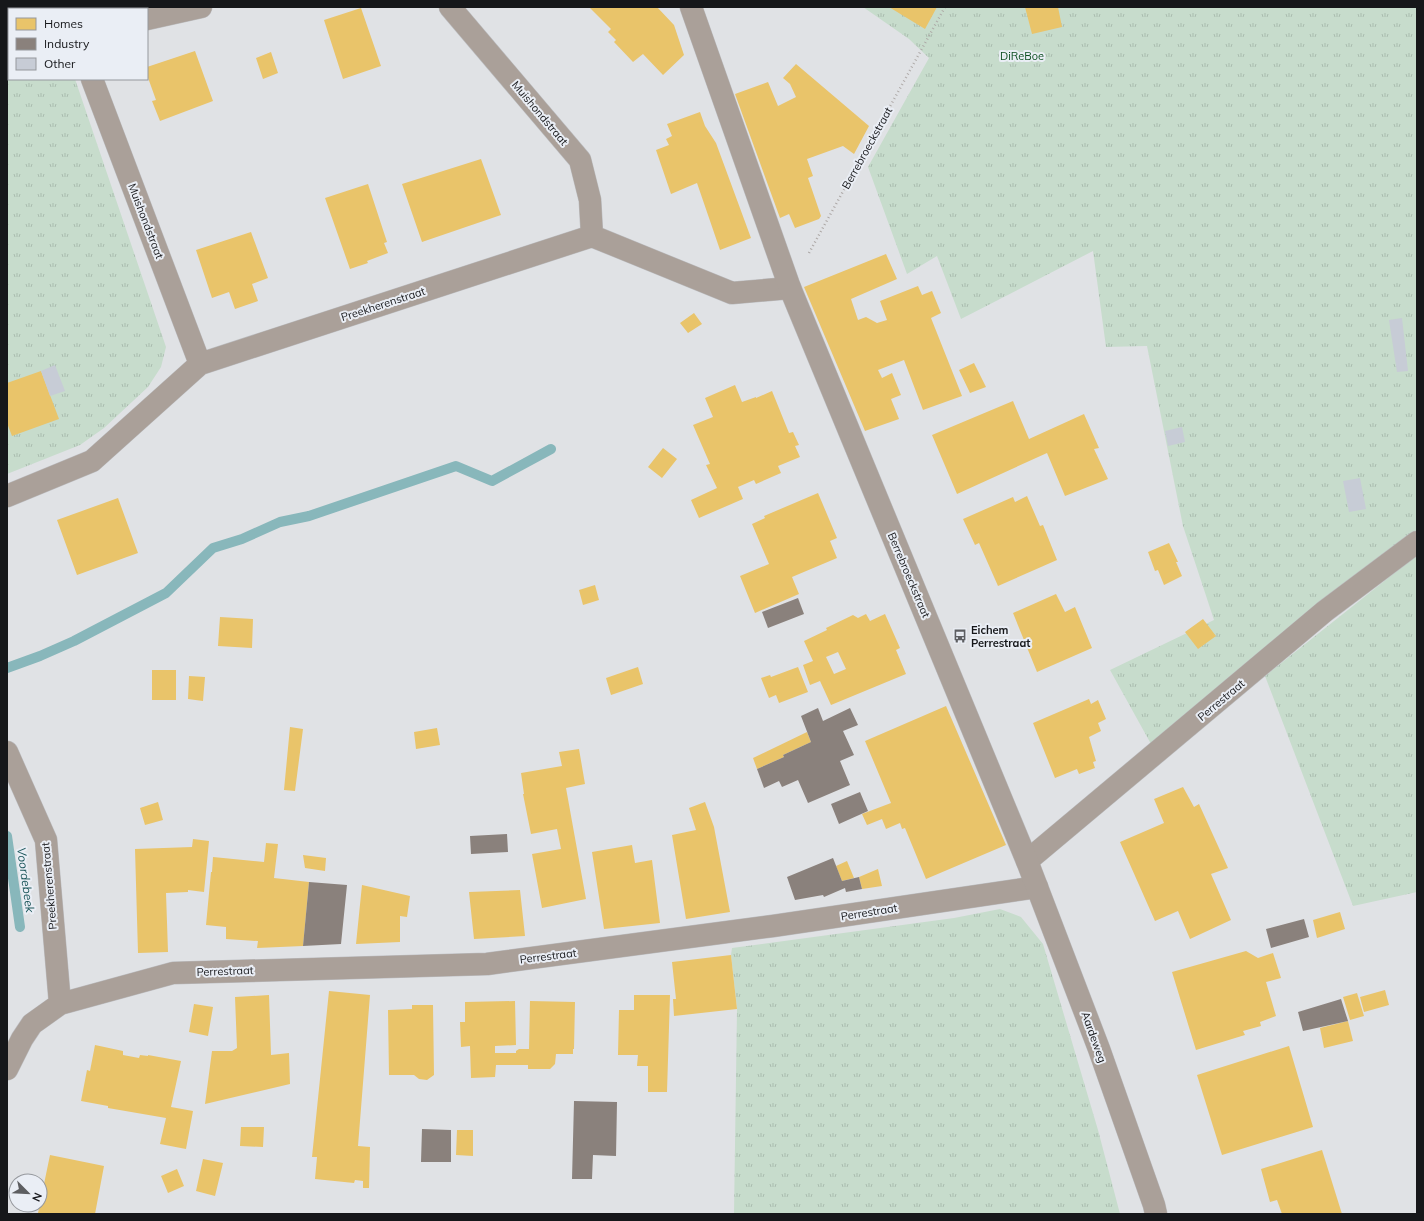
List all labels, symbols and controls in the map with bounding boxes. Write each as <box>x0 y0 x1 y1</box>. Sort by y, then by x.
legend <box>8 8 148 80</box>
text: Homes <box>44 16 83 31</box>
text: Industry <box>44 36 90 51</box>
park label: DiReBoe <box>1000 49 1044 63</box>
text: Other <box>44 56 76 71</box>
street label: Muishondstraat <box>509 78 571 148</box>
street label: Berrebroeckstraat <box>839 105 895 191</box>
street label: Muishondstraat <box>125 181 167 261</box>
street label: Preekherenstraat <box>339 284 427 324</box>
street label: Berrebroeckstraat <box>885 530 933 620</box>
place label: Eichem Perrestraat <box>971 623 1030 650</box>
bus stop icon: Eichem Perrestraat <box>952 628 968 644</box>
street label: Perrestraat <box>1195 676 1247 724</box>
street label: Preekherenstraat <box>38 842 60 930</box>
water label: Voordebeek <box>14 846 38 914</box>
street label: Perrestraat <box>840 901 898 923</box>
street label: Perrestraat <box>519 946 577 966</box>
street label: Perrestraat <box>196 963 254 979</box>
street label: Aardeweg <box>1078 1010 1110 1064</box>
north arrow <box>8 1173 48 1213</box>
text: N <box>29 1190 45 1204</box>

